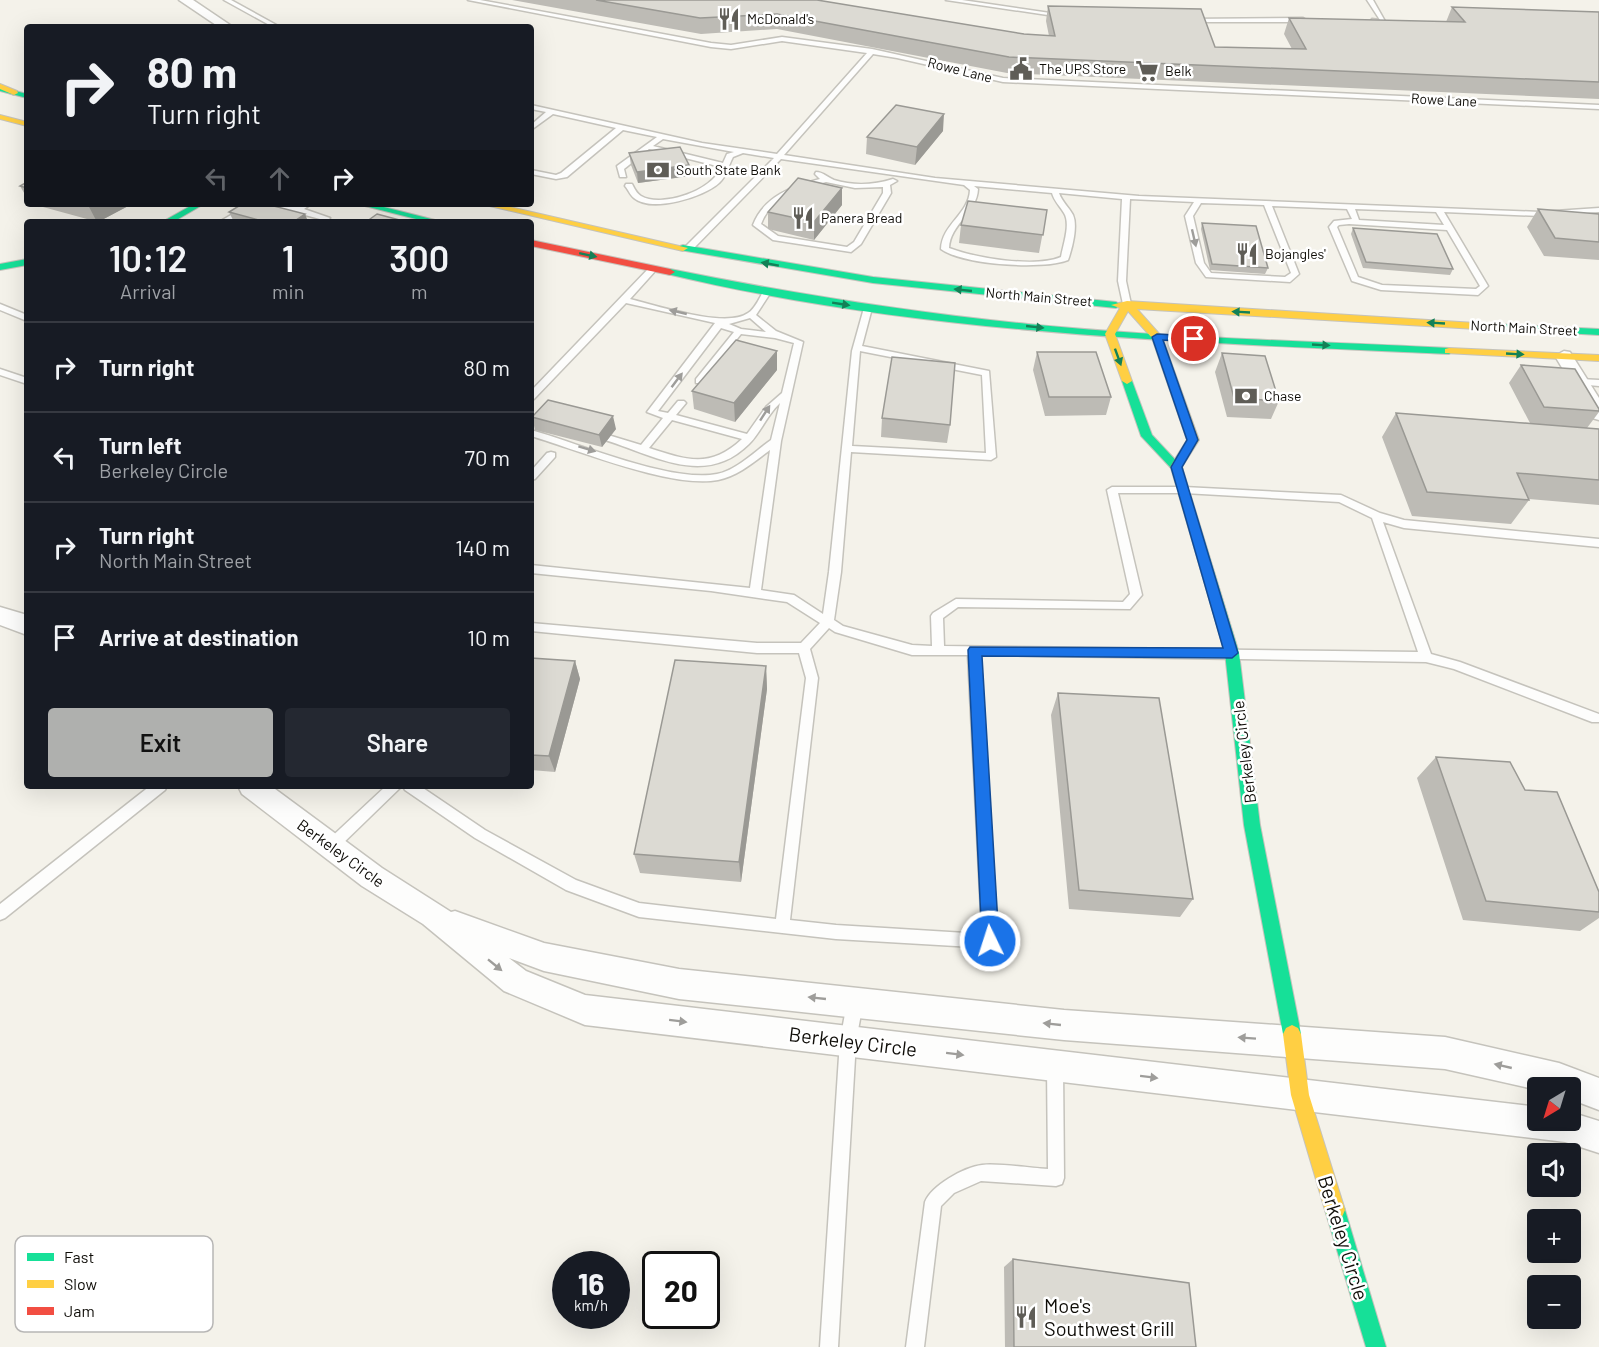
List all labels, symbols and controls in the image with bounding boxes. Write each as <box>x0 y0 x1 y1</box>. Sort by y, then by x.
restaurant icon: McDonald's <box>716 6 742 32</box>
place label: McDonald's <box>747 10 815 27</box>
text: 80 m <box>147 46 237 96</box>
icon: right <box>48 48 126 126</box>
street label: Rowe Lane <box>926 53 994 86</box>
public building icon: The UPS Store <box>1008 56 1034 82</box>
supermarket icon: Belk <box>1134 58 1160 84</box>
place label: The UPS Store <box>1039 60 1126 77</box>
place label: Belk <box>1165 62 1192 79</box>
street label: Rowe Lane <box>1411 89 1477 110</box>
text: Turn right <box>147 97 261 129</box>
bank icon: South State Bank <box>645 157 671 183</box>
place label: South State Bank <box>676 161 781 178</box>
icon: left <box>200 162 233 195</box>
icon: ahead <box>263 162 296 195</box>
icon: right <box>326 162 359 195</box>
restaurant icon: Panera Bread <box>790 205 816 231</box>
place label: Panera Bread <box>821 209 902 226</box>
one-way arrow <box>1190 228 1200 247</box>
text: 10:12 <box>109 236 187 279</box>
text: 1 <box>282 236 295 279</box>
text: 300 <box>389 236 449 279</box>
restaurant icon: Bojangles' <box>1234 241 1260 267</box>
place label: Bojangles' <box>1265 245 1326 262</box>
one-way arrow <box>579 251 597 261</box>
one-way arrow <box>760 259 779 268</box>
text: Arrival <box>120 279 176 303</box>
text: min <box>272 279 304 303</box>
text: m <box>411 279 427 303</box>
street label: North Main Street <box>985 283 1093 310</box>
one-way arrow <box>953 285 972 295</box>
one-way arrow <box>832 299 851 308</box>
one-way arrow <box>668 307 687 317</box>
one-way arrow <box>1232 307 1251 316</box>
pin <box>1168 313 1219 364</box>
street label: North Main Street <box>1470 316 1578 339</box>
one-way arrow <box>1426 318 1445 327</box>
one-way arrow <box>1026 322 1045 332</box>
icon: arrive <box>1177 322 1210 355</box>
one-way arrow <box>1311 341 1330 350</box>
one-way arrow <box>1113 348 1123 366</box>
one-way arrow <box>1506 350 1525 359</box>
icon: right <box>48 351 81 384</box>
text: Turn right <box>99 354 194 380</box>
text: 80 m <box>464 354 510 380</box>
one-way arrow <box>670 372 682 387</box>
bank icon: Chase <box>1233 383 1259 409</box>
place label: Chase <box>1264 387 1301 404</box>
one-way arrow <box>759 405 770 421</box>
text: Turn left <box>99 432 182 458</box>
icon: left <box>48 441 81 474</box>
text: 70 m <box>465 444 510 470</box>
one-way arrow <box>578 445 596 454</box>
text: Berkeley Circle <box>99 458 228 482</box>
text: Turn right <box>99 522 194 548</box>
icon: right <box>48 531 81 564</box>
text: 140 m <box>455 534 510 560</box>
text: North Main Street <box>99 548 252 572</box>
icon: arrive <box>48 621 81 654</box>
text: Arrive at destination <box>99 624 298 650</box>
text: 10 m <box>467 624 510 650</box>
street label: Berkeley Circle <box>1228 700 1259 804</box>
button: Exit <box>48 708 273 777</box>
button: Share <box>285 708 510 777</box>
street label: Berkeley Circle <box>294 815 389 891</box>
position arrow <box>958 909 1022 973</box>
one-way arrow <box>488 958 503 971</box>
one-way arrow <box>807 993 826 1003</box>
one-way arrow <box>669 1016 688 1026</box>
one-way arrow <box>1043 1019 1062 1029</box>
street label: Berkeley Circle <box>788 1021 919 1061</box>
one-way arrow <box>1237 1034 1256 1043</box>
one-way arrow <box>946 1049 965 1059</box>
one-way arrow <box>1493 1061 1512 1070</box>
one-way arrow <box>1140 1072 1159 1082</box>
north arrow <box>1527 1077 1581 1131</box>
map controls <box>1527 1077 1581 1329</box>
button: sound <box>1527 1143 1581 1197</box>
street label: Berkeley Circle <box>1314 1172 1374 1303</box>
button: + <box>1527 1209 1581 1263</box>
legend <box>15 1236 213 1332</box>
text: Fast <box>64 1247 94 1266</box>
speed limit sign: 20 <box>642 1251 720 1329</box>
text: 16 <box>578 1265 604 1301</box>
text: Slow <box>64 1274 97 1293</box>
button: − <box>1527 1275 1581 1329</box>
place label: Moe's Southwest Grill <box>1044 1293 1174 1340</box>
text: km/h <box>574 1296 608 1314</box>
text: Jam <box>64 1301 95 1320</box>
restaurant icon: Moe's Southwest Grill <box>1013 1304 1039 1330</box>

